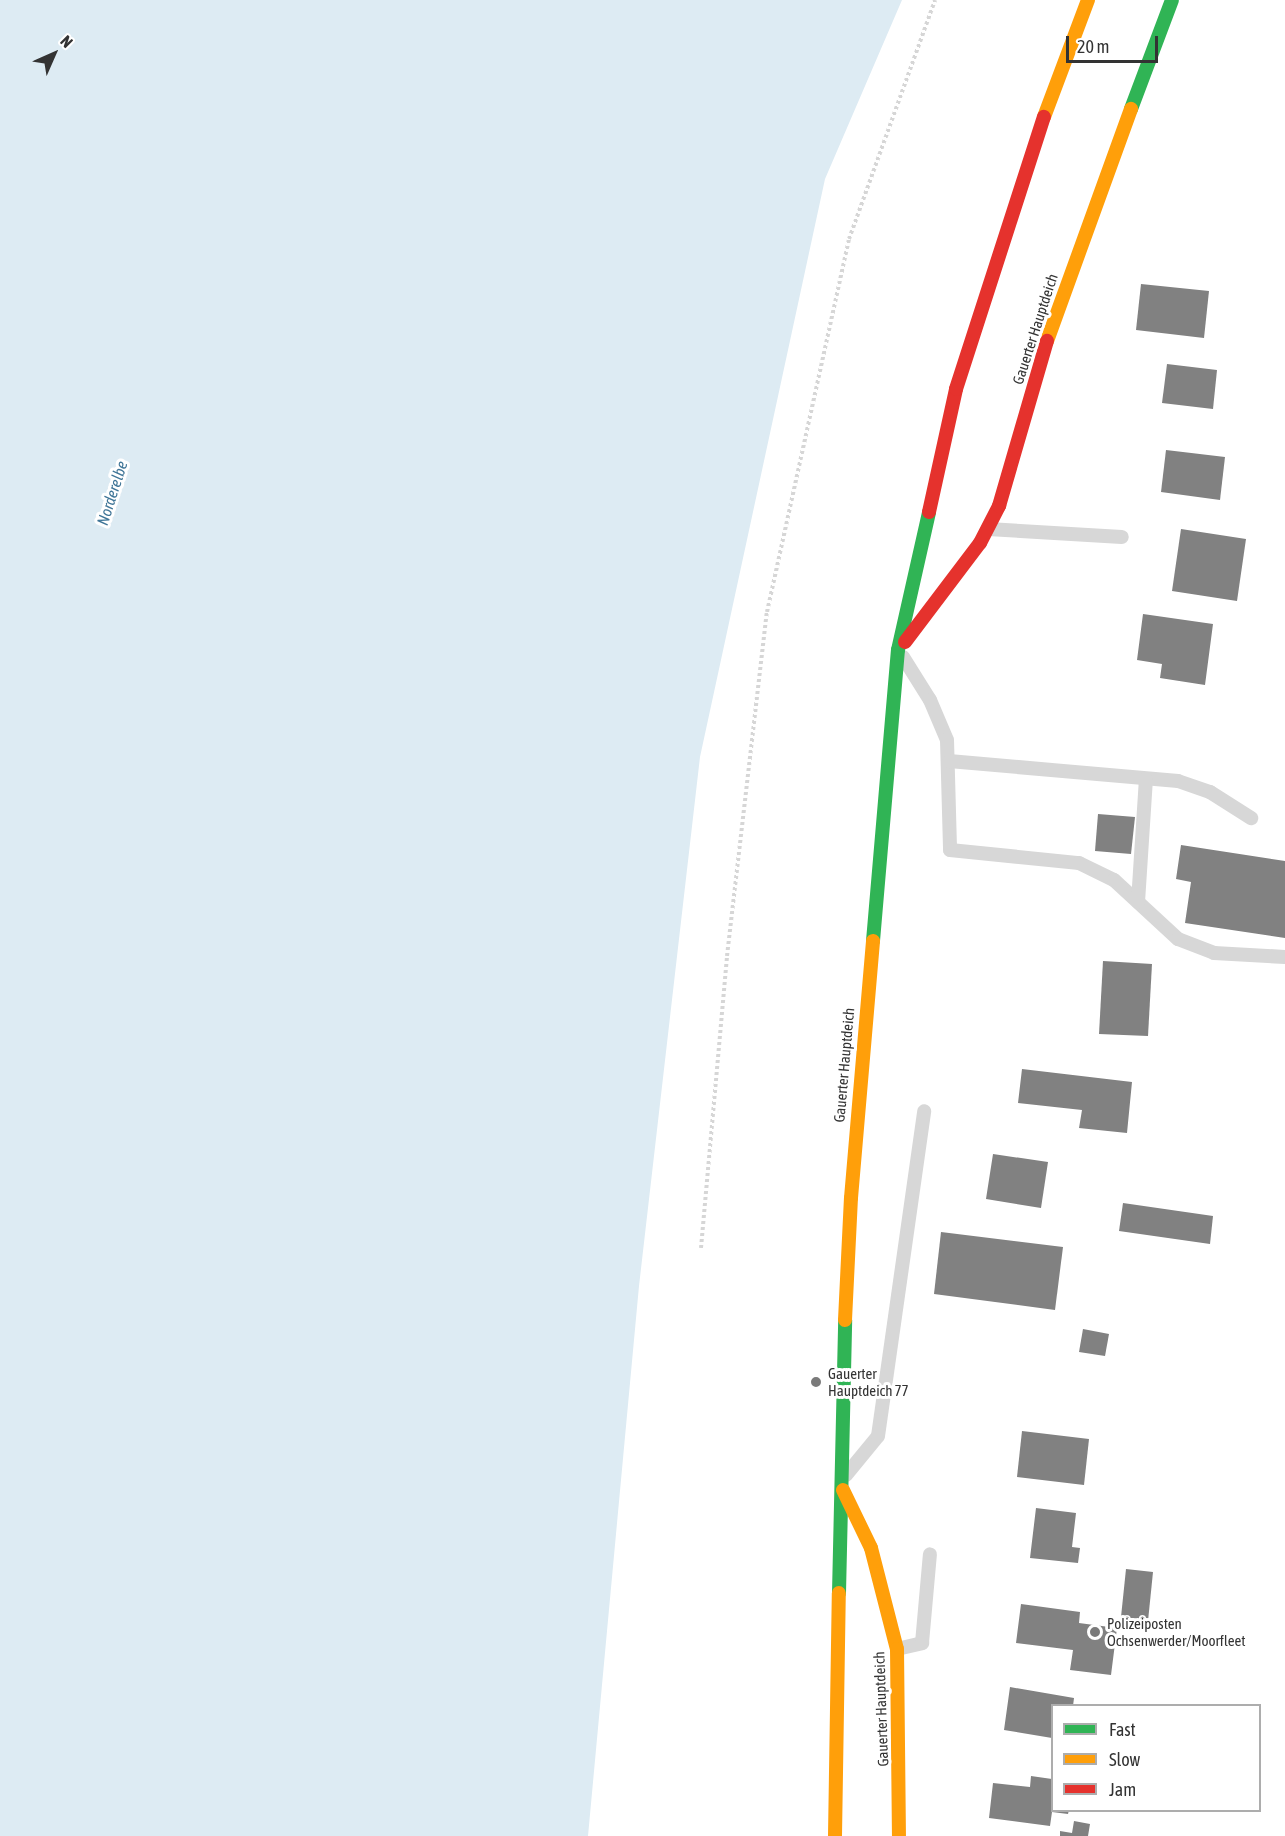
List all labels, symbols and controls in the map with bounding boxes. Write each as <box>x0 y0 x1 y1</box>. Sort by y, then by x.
north arrow <box>24 24 84 84</box>
scale bar <box>1069 24 1160 62</box>
text: N <box>57 32 76 51</box>
text: 20 m <box>1077 36 1109 57</box>
street label: Gauerter Hauptdeich <box>1009 271 1061 387</box>
water label: Norderelbe <box>93 458 131 528</box>
street label: Gauerter Hauptdeich <box>830 1007 858 1123</box>
place label: Gauerter Hauptdeich 77 <box>828 1364 909 1399</box>
marker: Gauerter Hauptdeich 77 <box>809 1375 823 1389</box>
place label: Polizeiposten Ochsenwerder/Moorfleet <box>1107 1614 1246 1649</box>
marker: Polizeiposten Ochsenwerder/Moorfleet <box>1088 1625 1102 1639</box>
street label: Gauerter Hauptdeich <box>870 1651 892 1767</box>
legend <box>1051 1704 1261 1812</box>
text: Fast <box>1109 1719 1136 1740</box>
text: Slow <box>1109 1749 1140 1770</box>
text: Jam <box>1109 1779 1136 1800</box>

